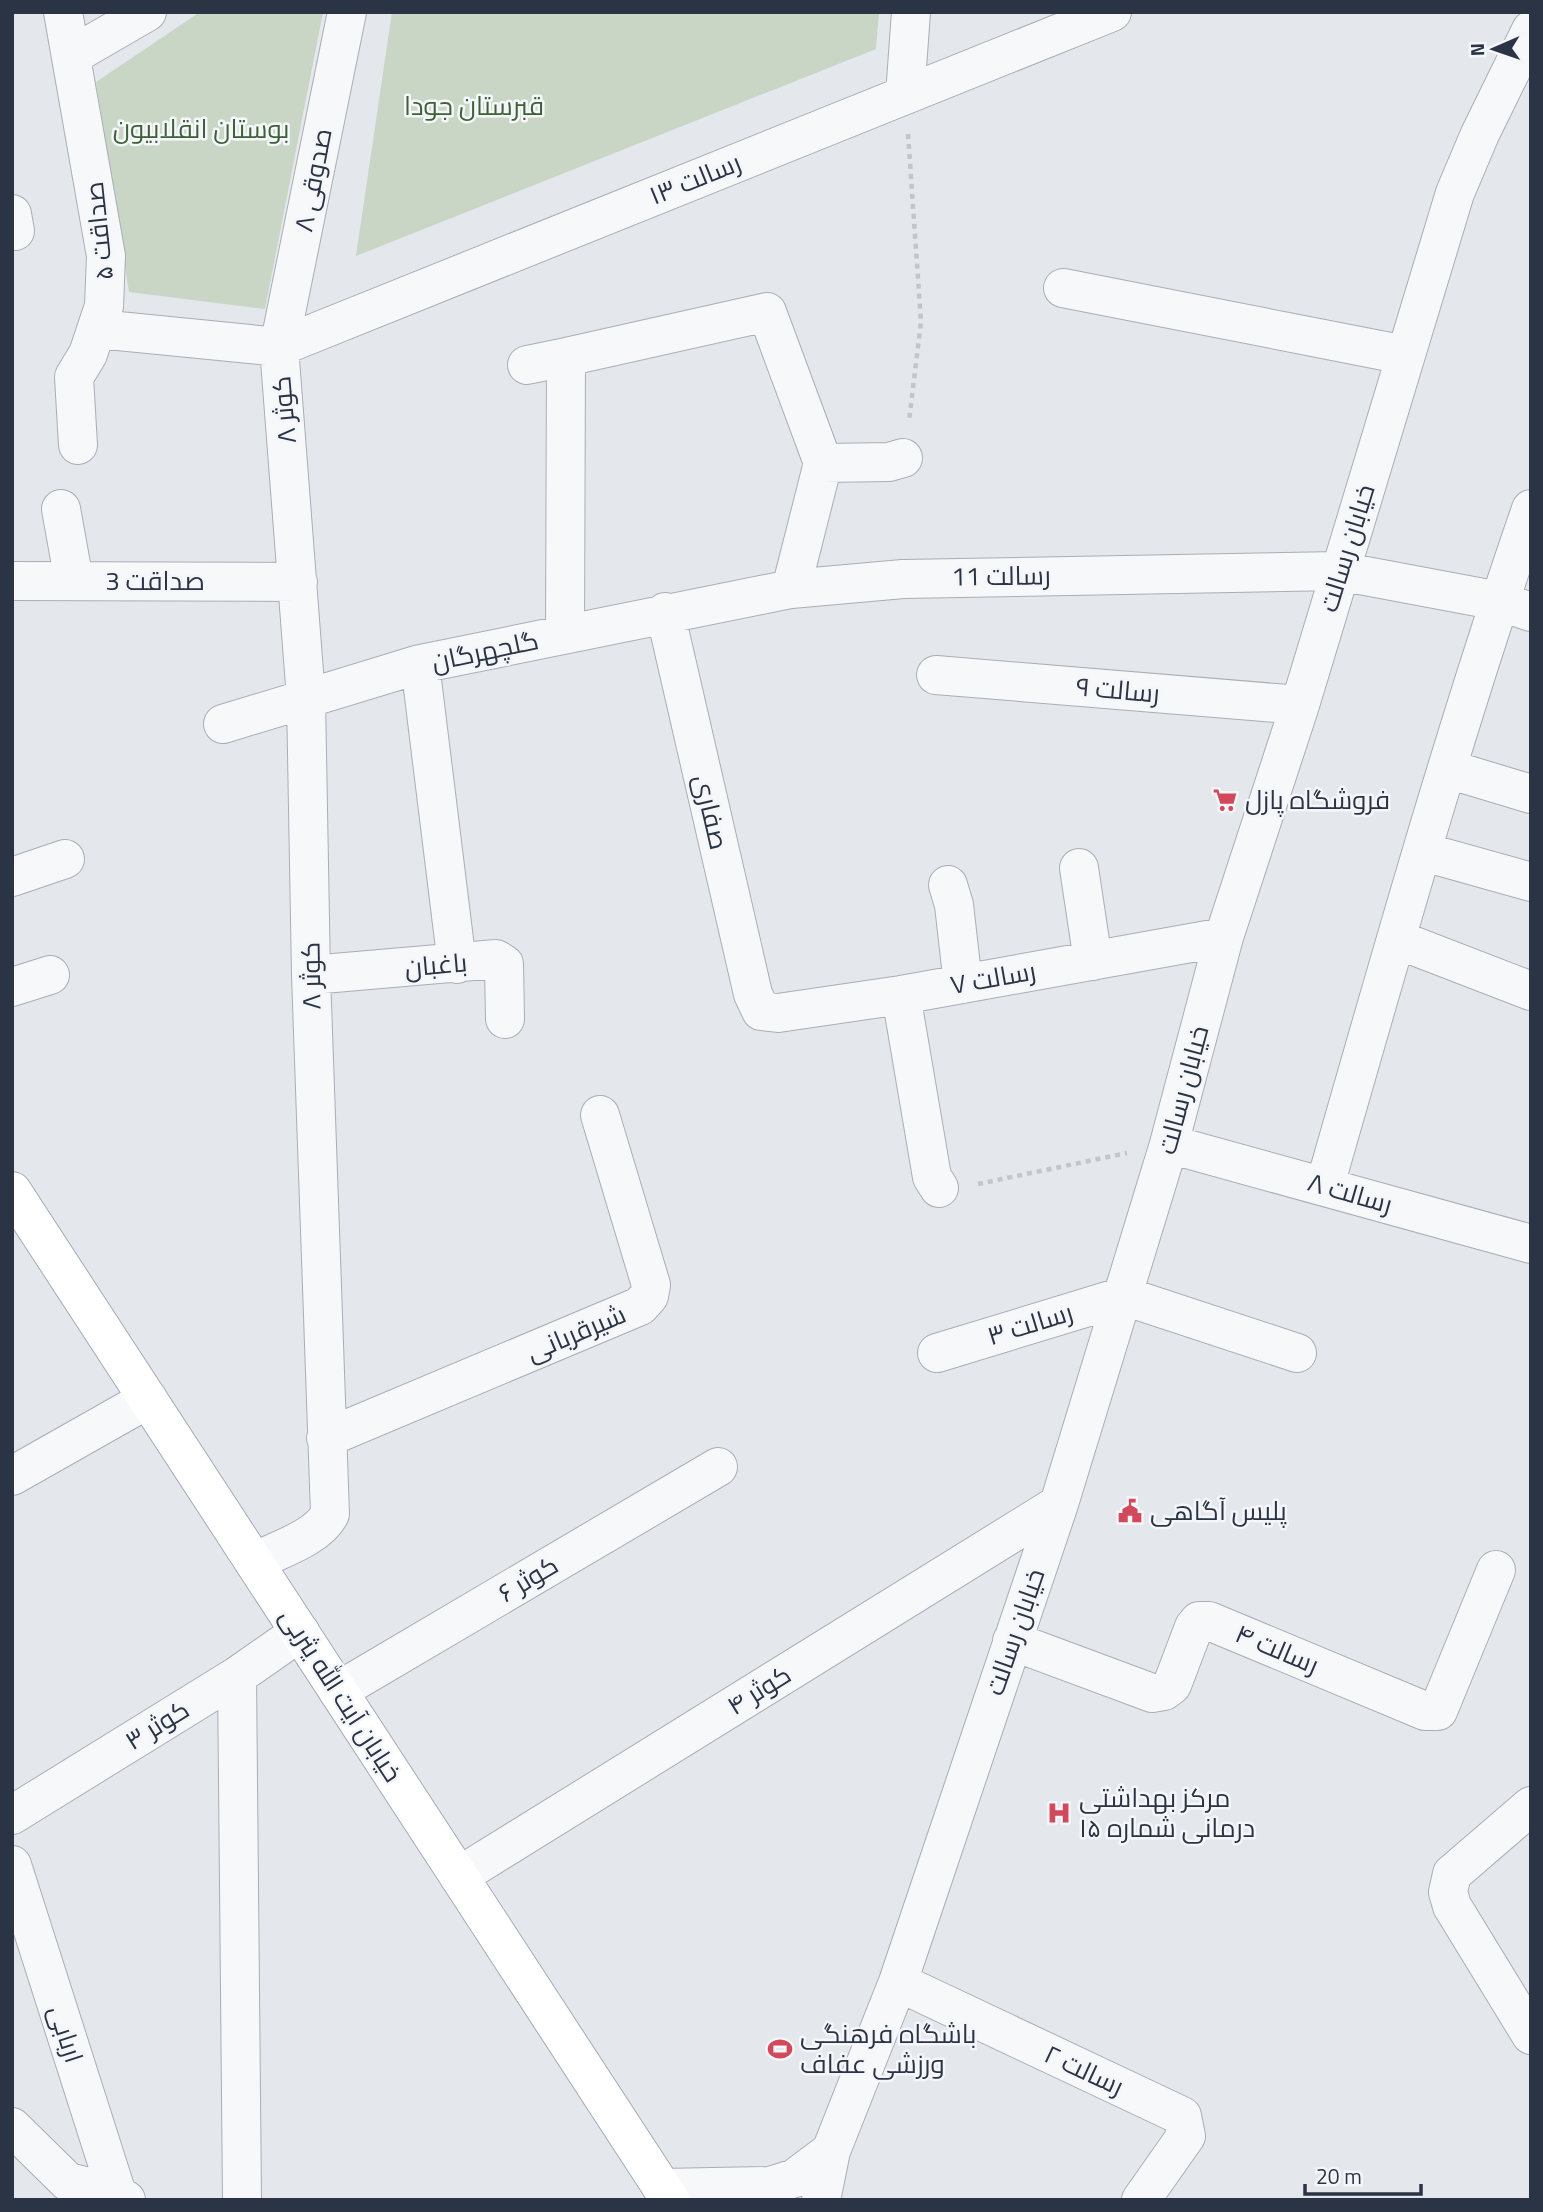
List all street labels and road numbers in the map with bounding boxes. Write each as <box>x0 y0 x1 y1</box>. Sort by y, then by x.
street label: صدوقی ۸ <box>283 125 342 235</box>
street label: رسالت ۱۳ <box>643 143 747 215</box>
street label: صداقت ۵ <box>74 180 123 282</box>
street label: کوثر ۸ <box>261 374 306 446</box>
street label: خیابان رسالت <box>1309 479 1384 617</box>
street label: رسالت 11 <box>951 555 1051 596</box>
street label: صداقت 3 <box>105 561 205 600</box>
street label: گلچهرگان <box>428 620 542 681</box>
street label: رسالت ۹ <box>1075 666 1161 713</box>
street label: صفاری <box>684 771 739 853</box>
street label: کوثر ۸ <box>290 942 331 1010</box>
street label: باغبان <box>403 942 469 987</box>
street label: رسالت ۷ <box>947 951 1039 1004</box>
street label: خیابان رسالت <box>1147 1021 1218 1159</box>
street label: رسالت ۸ <box>1303 1162 1397 1223</box>
street label: رسالت ۳ <box>982 1292 1077 1355</box>
street label: شیرقربانی <box>520 1294 632 1371</box>
street label: کوثر ۶ <box>490 1545 565 1612</box>
street label: خیابان رسالت <box>975 1563 1054 1700</box>
street label: خیابان آیت الله یثربی <box>270 1600 412 1790</box>
street label: رسالت ۴ <box>1229 1614 1325 1684</box>
street label: کوثر ۴ <box>719 1655 798 1724</box>
street label: کوثر ۳ <box>117 1690 196 1759</box>
street label: اربابی <box>39 2000 94 2068</box>
street label: رسالت ۲ <box>1038 2034 1130 2105</box>

